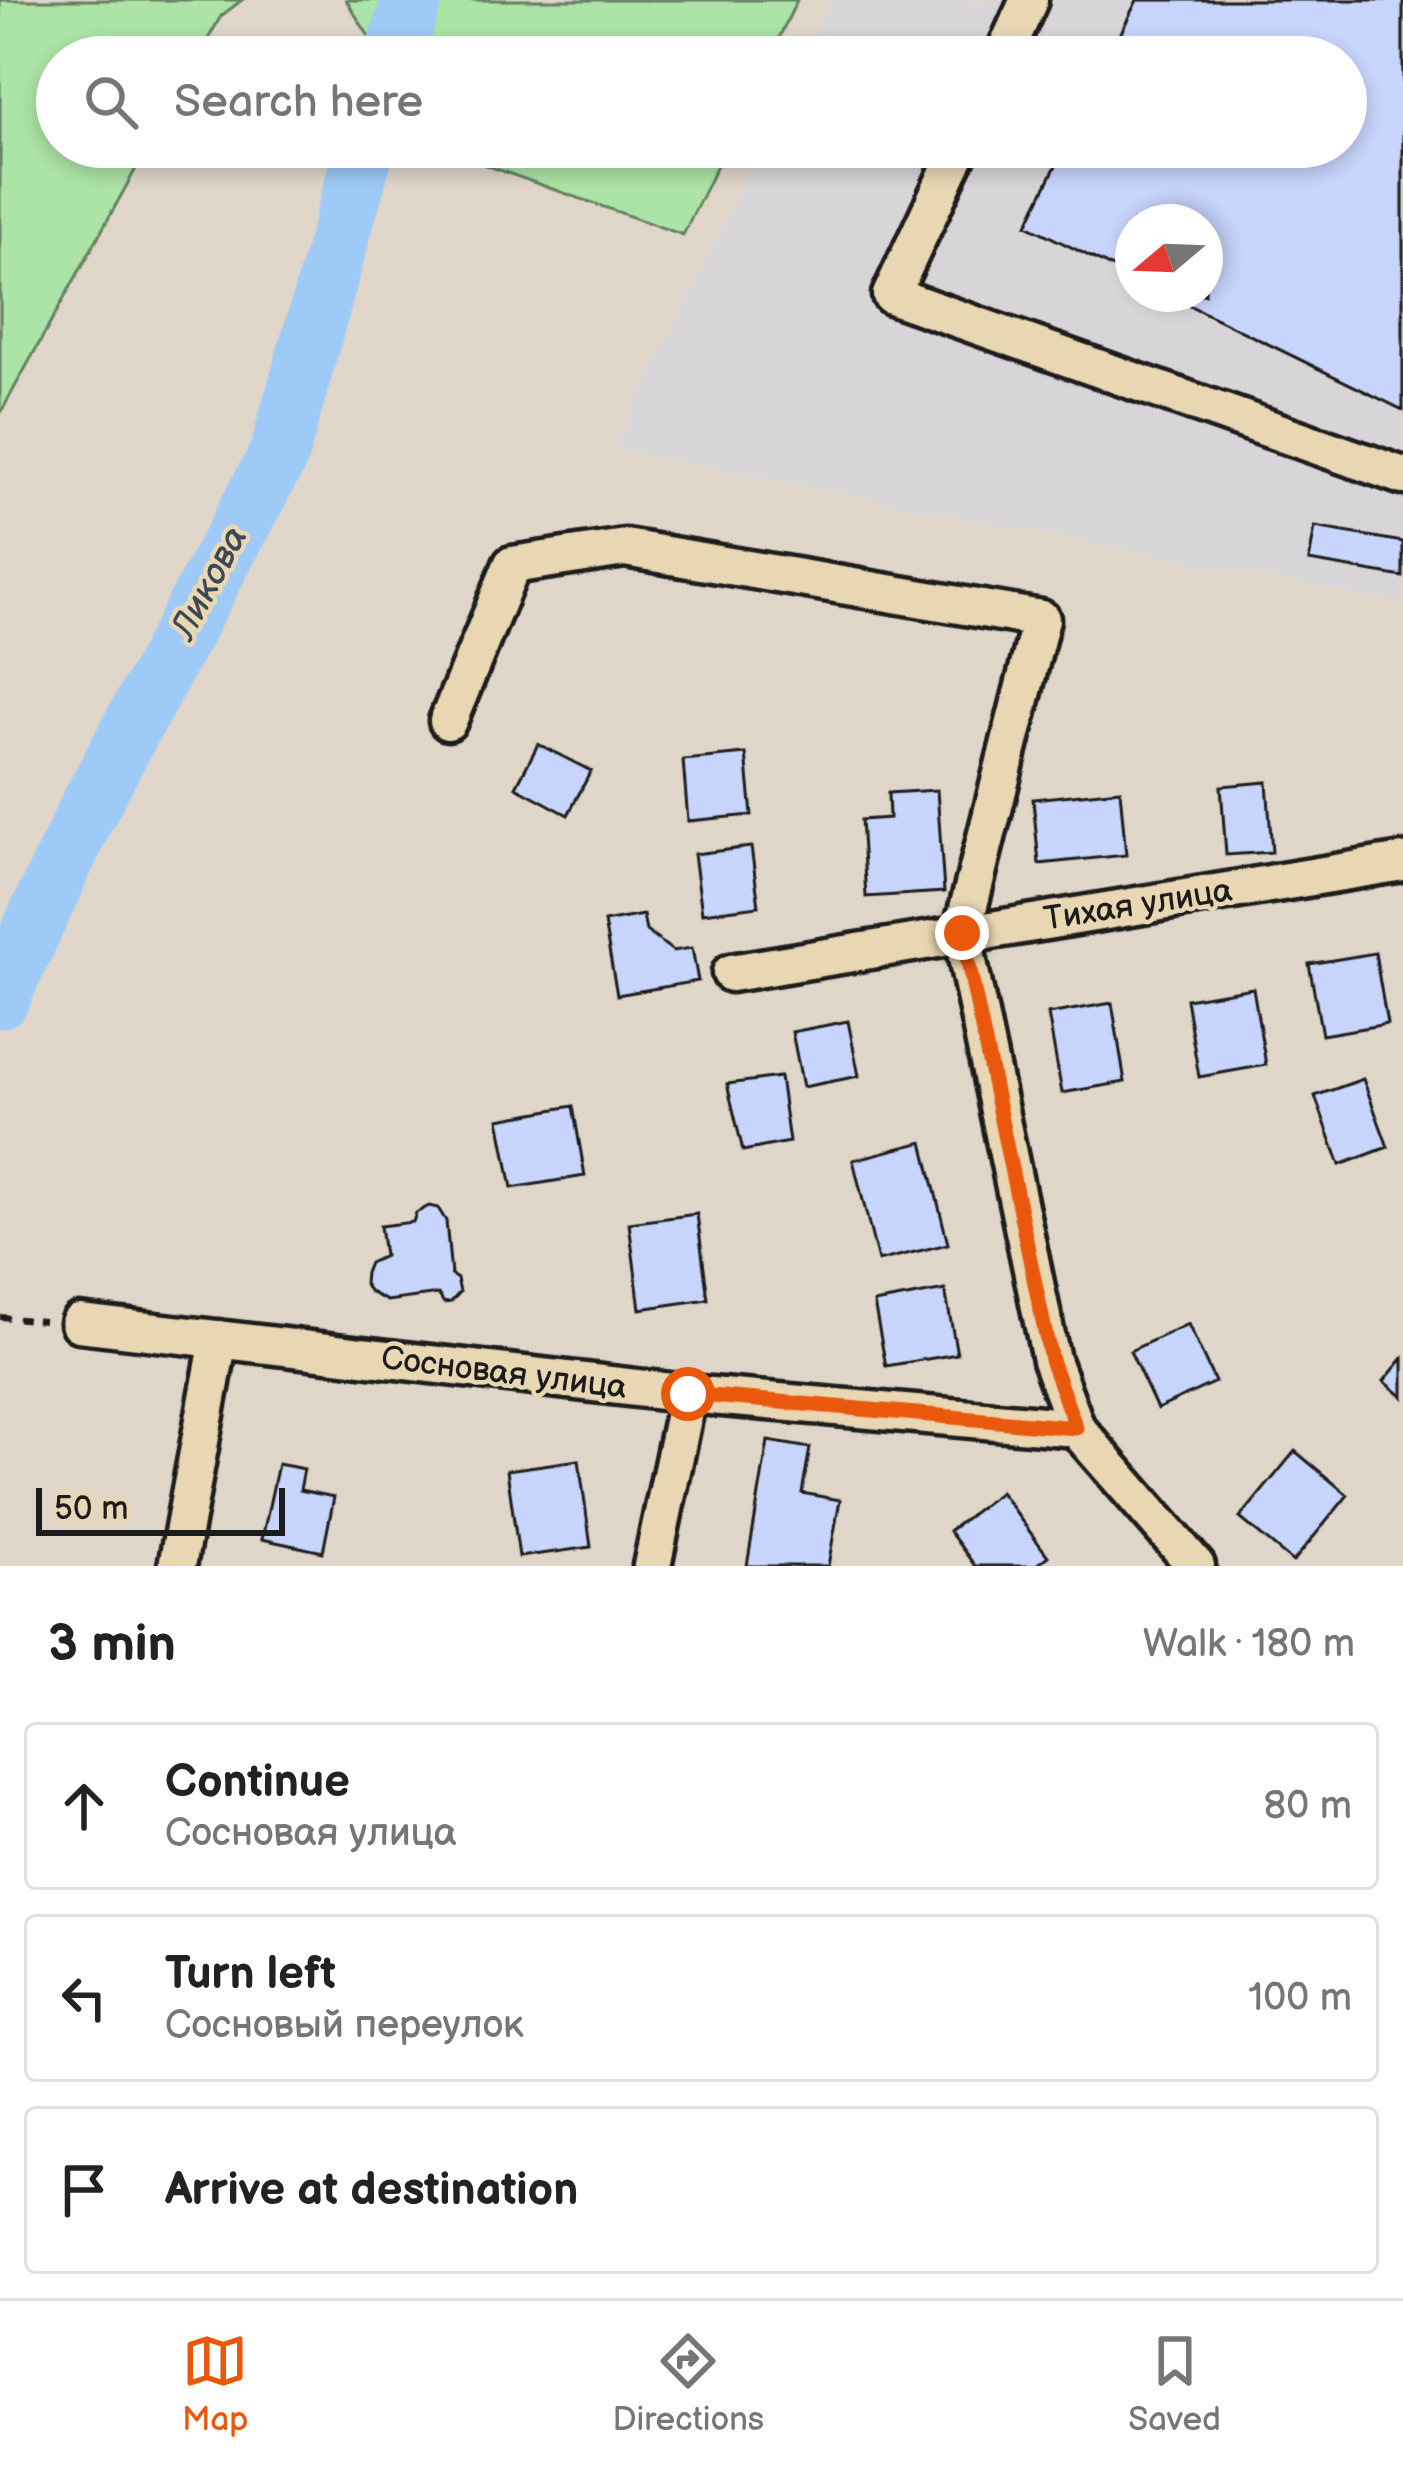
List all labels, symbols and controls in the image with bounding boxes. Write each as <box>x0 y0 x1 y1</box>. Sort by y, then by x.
search box <box>36 36 1367 168</box>
icon: search <box>78 69 144 135</box>
text: Search here <box>174 75 423 130</box>
north arrow <box>1115 204 1223 312</box>
water label: Ликова <box>162 519 257 648</box>
street label: Тихая улица <box>1041 870 1235 940</box>
route end <box>935 906 989 960</box>
street label: Сосновая улица <box>379 1338 629 1408</box>
route start <box>661 1367 715 1421</box>
scale bar <box>36 1482 285 1535</box>
text: 50 m <box>54 1489 129 1529</box>
text: 3 min <box>48 1614 176 1675</box>
text: Walk · 180 m <box>1143 1621 1355 1668</box>
text: Continue <box>165 1755 350 1810</box>
icon: ahead <box>51 1773 117 1839</box>
text: 80 m <box>1264 1783 1352 1830</box>
text: Сосновая улица <box>165 1810 457 1857</box>
text: Turn left <box>165 1947 336 2002</box>
icon: left <box>51 1965 117 2031</box>
text: 100 m <box>1248 1975 1352 2022</box>
text: Сосновый переулок <box>165 2002 524 2049</box>
icon: arrive <box>51 2157 117 2223</box>
text: Arrive at destination <box>165 2163 578 2218</box>
tab: Map <box>182 2328 248 2440</box>
tab: Directions <box>613 2328 764 2440</box>
tab: Saved <box>1128 2328 1221 2440</box>

